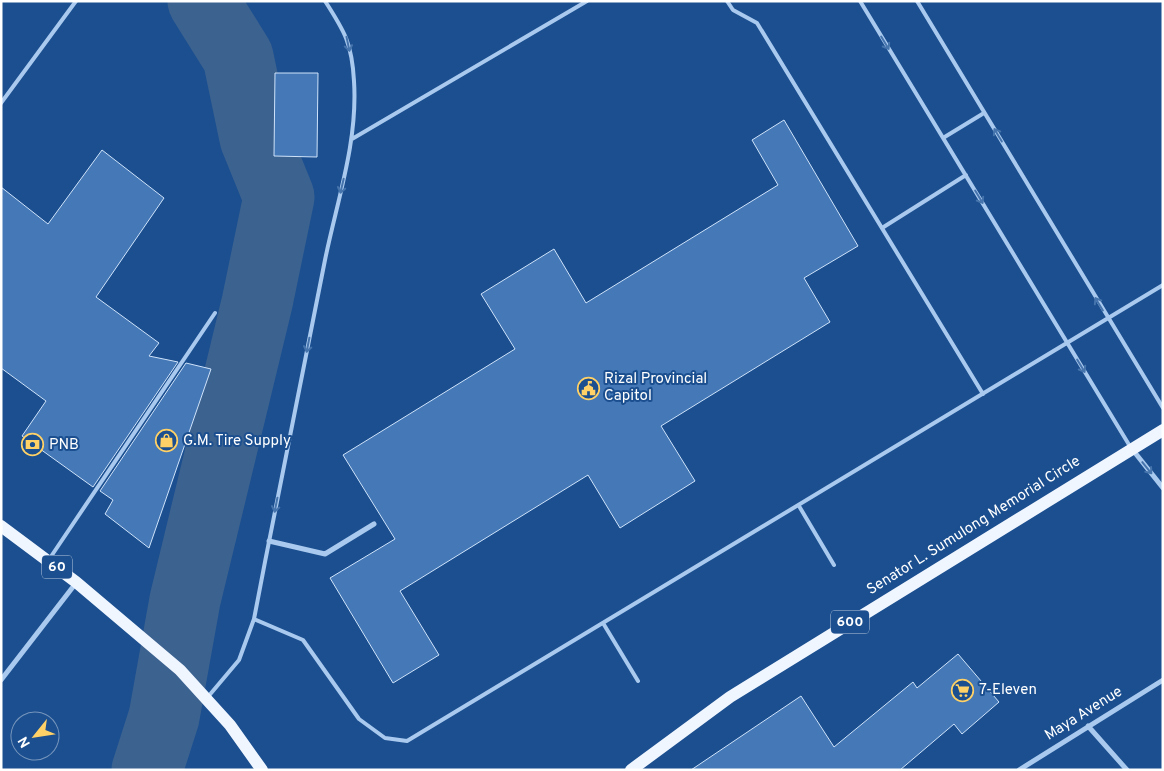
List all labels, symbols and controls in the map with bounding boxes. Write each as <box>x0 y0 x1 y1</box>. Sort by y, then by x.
one-way arrow <box>344 35 354 51</box>
one-way arrow <box>881 35 891 49</box>
one-way arrow <box>992 129 1002 143</box>
one-way arrow <box>336 178 346 194</box>
one-way arrow <box>974 189 984 203</box>
one-way arrow <box>1094 298 1104 312</box>
one-way arrow <box>302 337 312 353</box>
one-way arrow <box>1076 358 1086 372</box>
place label: Rizal Provincial Capitol <box>604 370 707 406</box>
public building icon: Rizal Provincial Capitol <box>576 376 600 400</box>
shop icon: G.M. Tire Supply <box>155 429 179 453</box>
place label: G.M. Tire Supply <box>183 432 291 451</box>
bank icon: PNB <box>21 433 45 457</box>
place label: PNB <box>49 436 79 455</box>
street label: Senator L. Sumulong Memorial Circle <box>864 452 1084 600</box>
one-way arrow <box>1141 462 1153 475</box>
one-way arrow <box>271 496 280 512</box>
road number: 60 <box>42 556 72 578</box>
road number: 600 <box>831 610 869 634</box>
supermarket icon: 7-Eleven <box>951 678 975 702</box>
place label: 7-Eleven <box>979 681 1037 700</box>
street label: Maya Avenue <box>1042 683 1126 745</box>
north arrow <box>10 711 60 761</box>
text: N <box>15 733 35 750</box>

